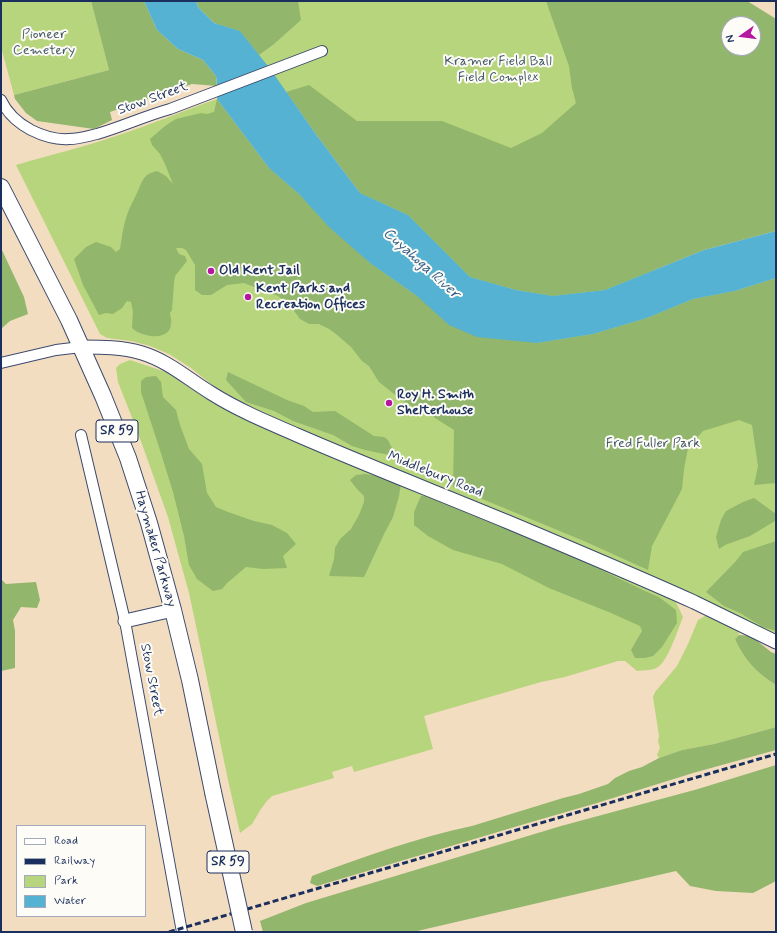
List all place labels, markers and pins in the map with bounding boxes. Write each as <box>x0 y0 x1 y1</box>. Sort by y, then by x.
place label: Old Kent Jail <box>219 263 300 279</box>
marker: Old Kent Jail <box>206 266 216 276</box>
place label: Kent Parks and Recreation Offices <box>256 281 365 314</box>
marker: Kent Parks and Recreation Offices <box>243 292 253 302</box>
place label: Roy H. Smith Shelterhouse <box>397 387 474 420</box>
marker: Roy H. Smith Shelterhouse <box>384 398 394 408</box>

